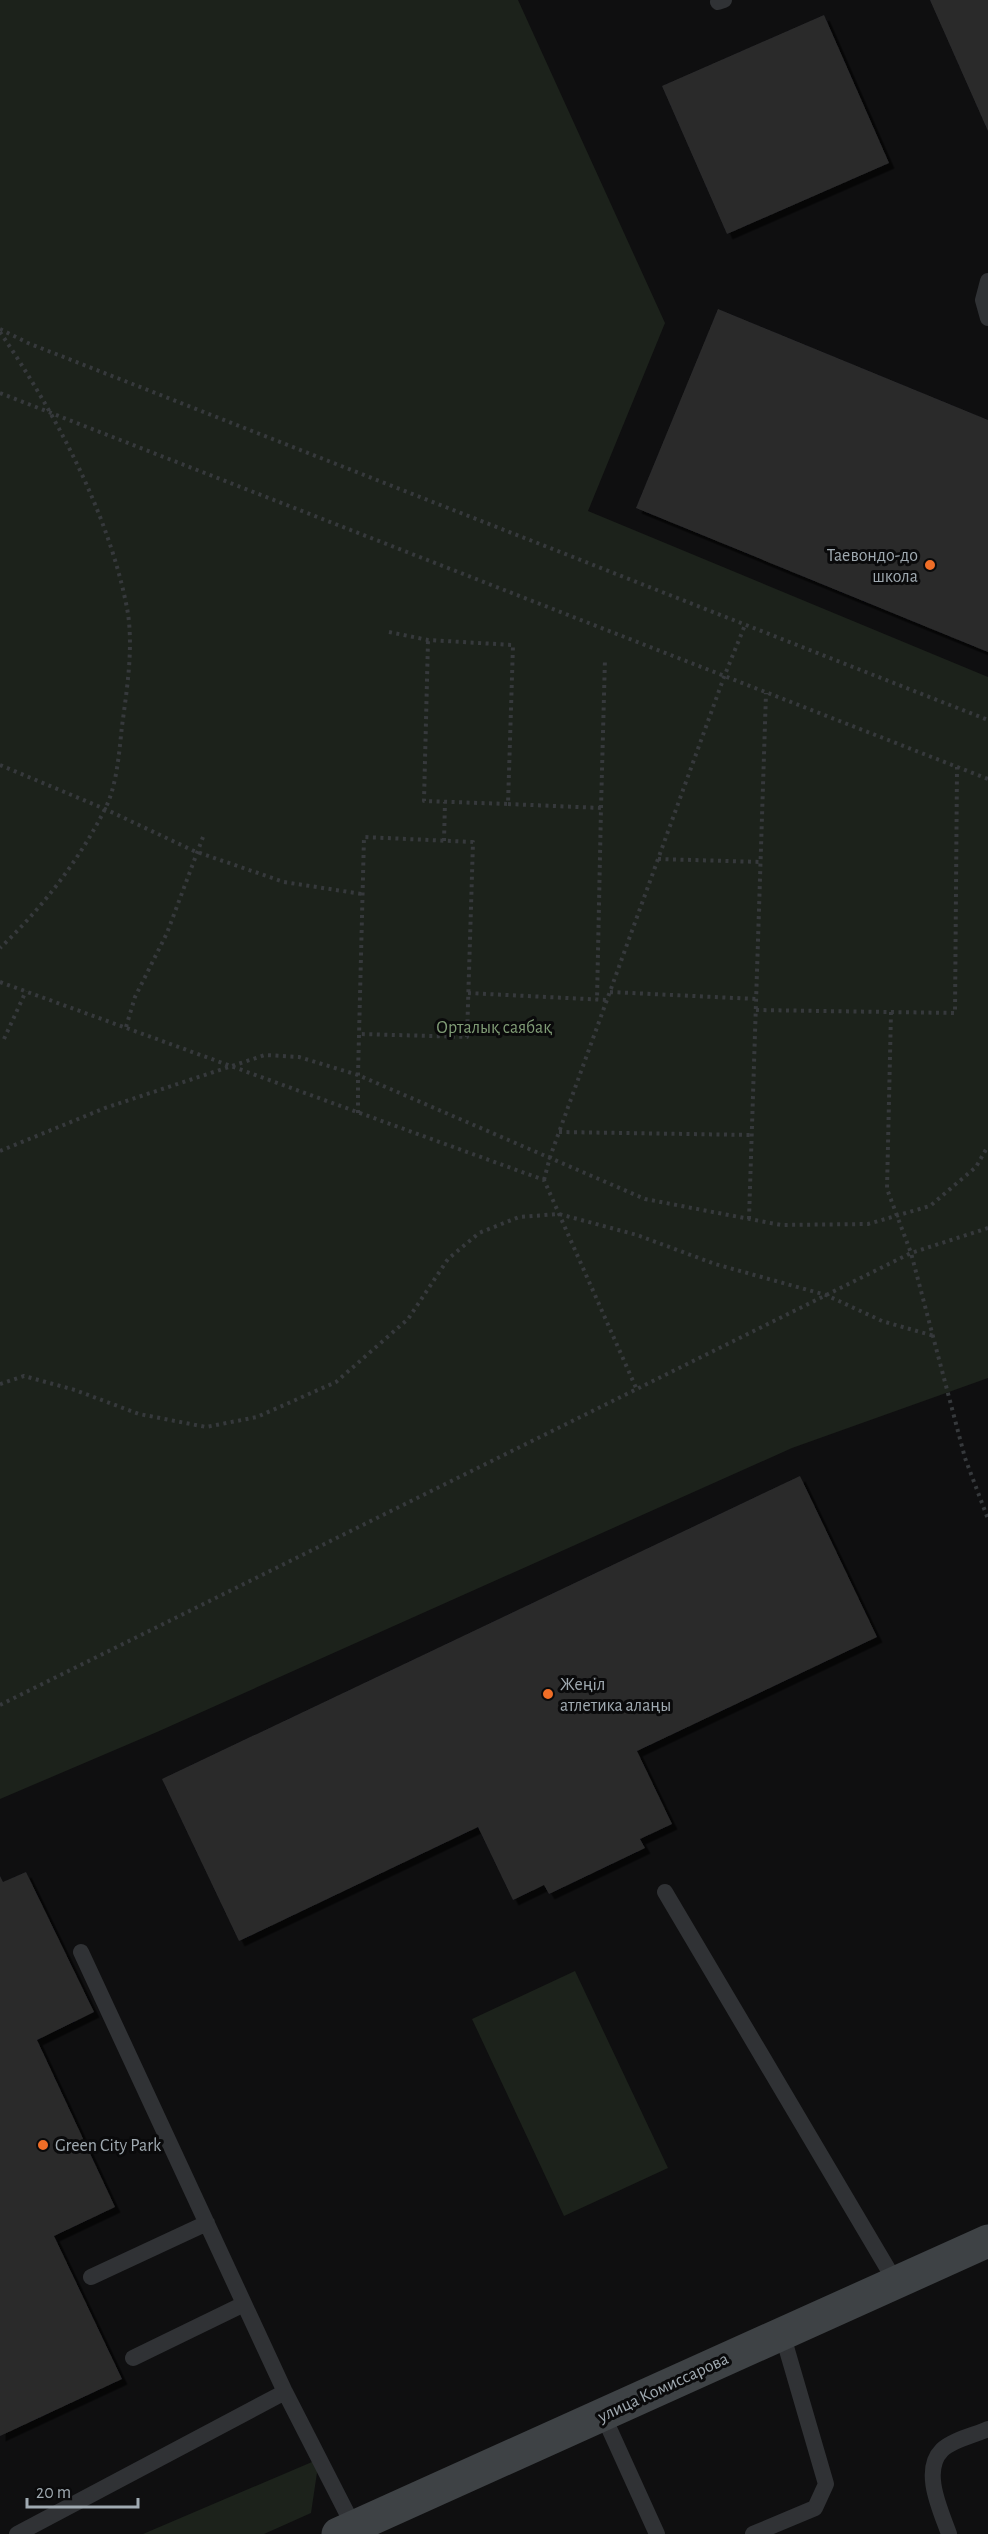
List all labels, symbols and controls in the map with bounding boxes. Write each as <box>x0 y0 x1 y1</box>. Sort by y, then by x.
place label: Таевондо-до школа <box>827 547 918 586</box>
marker: Таевондо-до школа <box>923 558 937 572</box>
park label: Орталық саябақ <box>436 1018 552 1037</box>
place label: Жеңіл атлетика алаңы <box>560 1676 671 1715</box>
marker: Жеңіл атлетика алаңы <box>541 1687 555 1701</box>
place label: Green City Park <box>55 2137 162 2155</box>
marker: Green City Park <box>36 2138 50 2152</box>
street label: улица Комиссарова <box>594 2350 731 2426</box>
scale bar <box>27 2471 138 2509</box>
text: 20 m <box>36 2484 71 2502</box>

